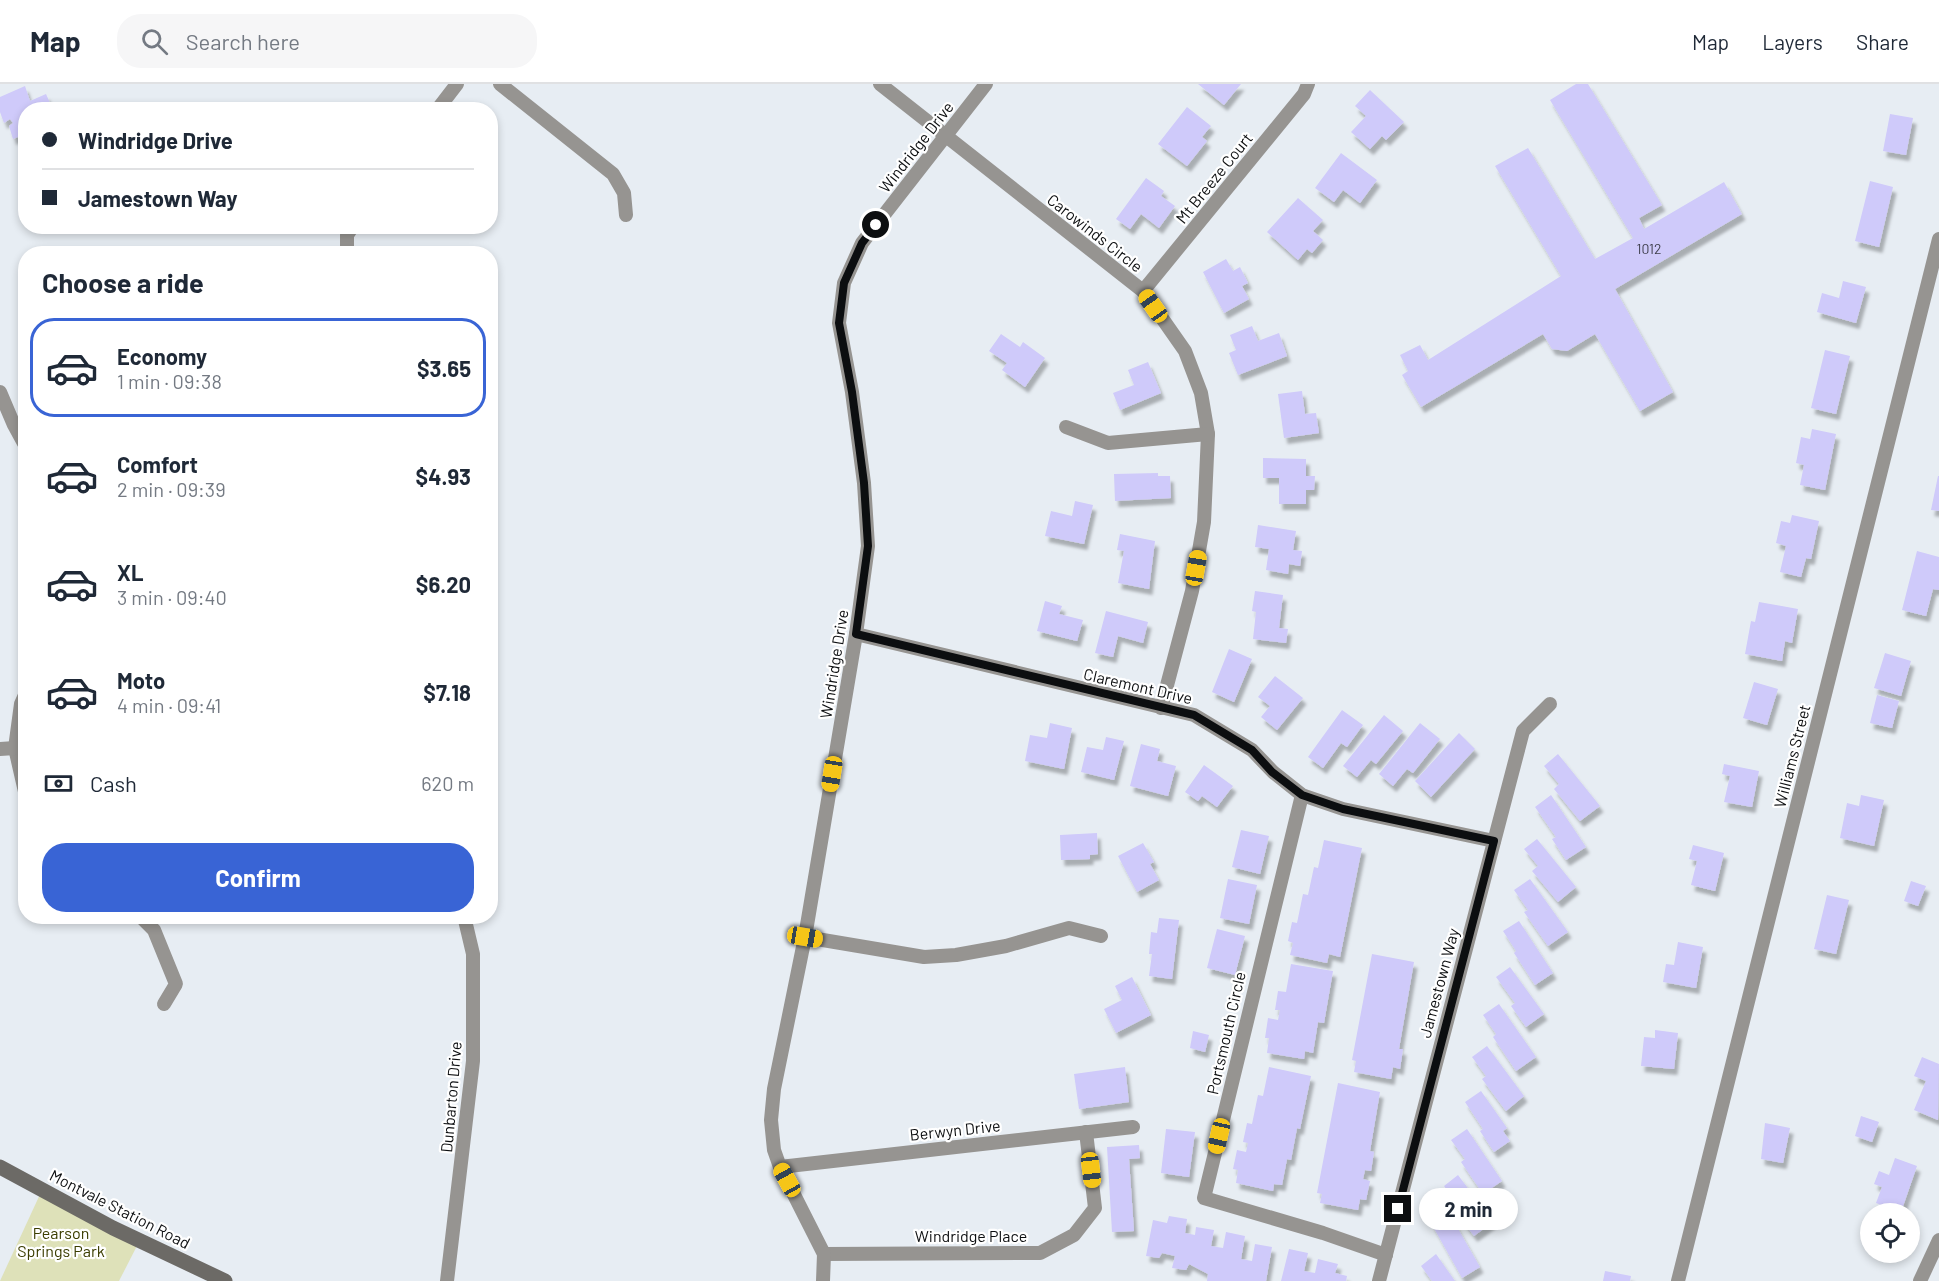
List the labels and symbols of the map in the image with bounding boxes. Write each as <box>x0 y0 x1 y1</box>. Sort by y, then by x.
street label: Windridge Drive <box>874 98 957 196</box>
street label: Mt Breeze Court <box>1171 129 1256 227</box>
street label: Carowinds Circle <box>1044 189 1147 276</box>
route start <box>862 211 889 238</box>
house number: 1012 <box>1637 240 1661 257</box>
car <box>1135 286 1171 326</box>
car <box>1184 549 1208 587</box>
street label: Windridge Drive <box>816 608 851 720</box>
street label: Claremont Drive <box>1082 664 1194 707</box>
street label: Williams Street <box>1770 702 1814 809</box>
car <box>820 755 844 793</box>
car <box>786 925 824 949</box>
street label: Jamestown Way <box>1415 925 1462 1040</box>
street label: Portsmouth Circle <box>1202 970 1249 1096</box>
street label: Dunbarton Drive <box>436 1041 465 1153</box>
street label: Berwyn Drive <box>909 1115 1001 1144</box>
car <box>1206 1116 1232 1156</box>
car <box>1080 1151 1102 1189</box>
car <box>770 1160 804 1200</box>
street label: Montvale Station Road <box>47 1165 193 1252</box>
callout: 2 min <box>1419 1188 1518 1230</box>
route end <box>1384 1195 1411 1222</box>
park label: Pearson Springs Park <box>17 1223 105 1260</box>
street label: Windridge Place <box>915 1226 1027 1245</box>

